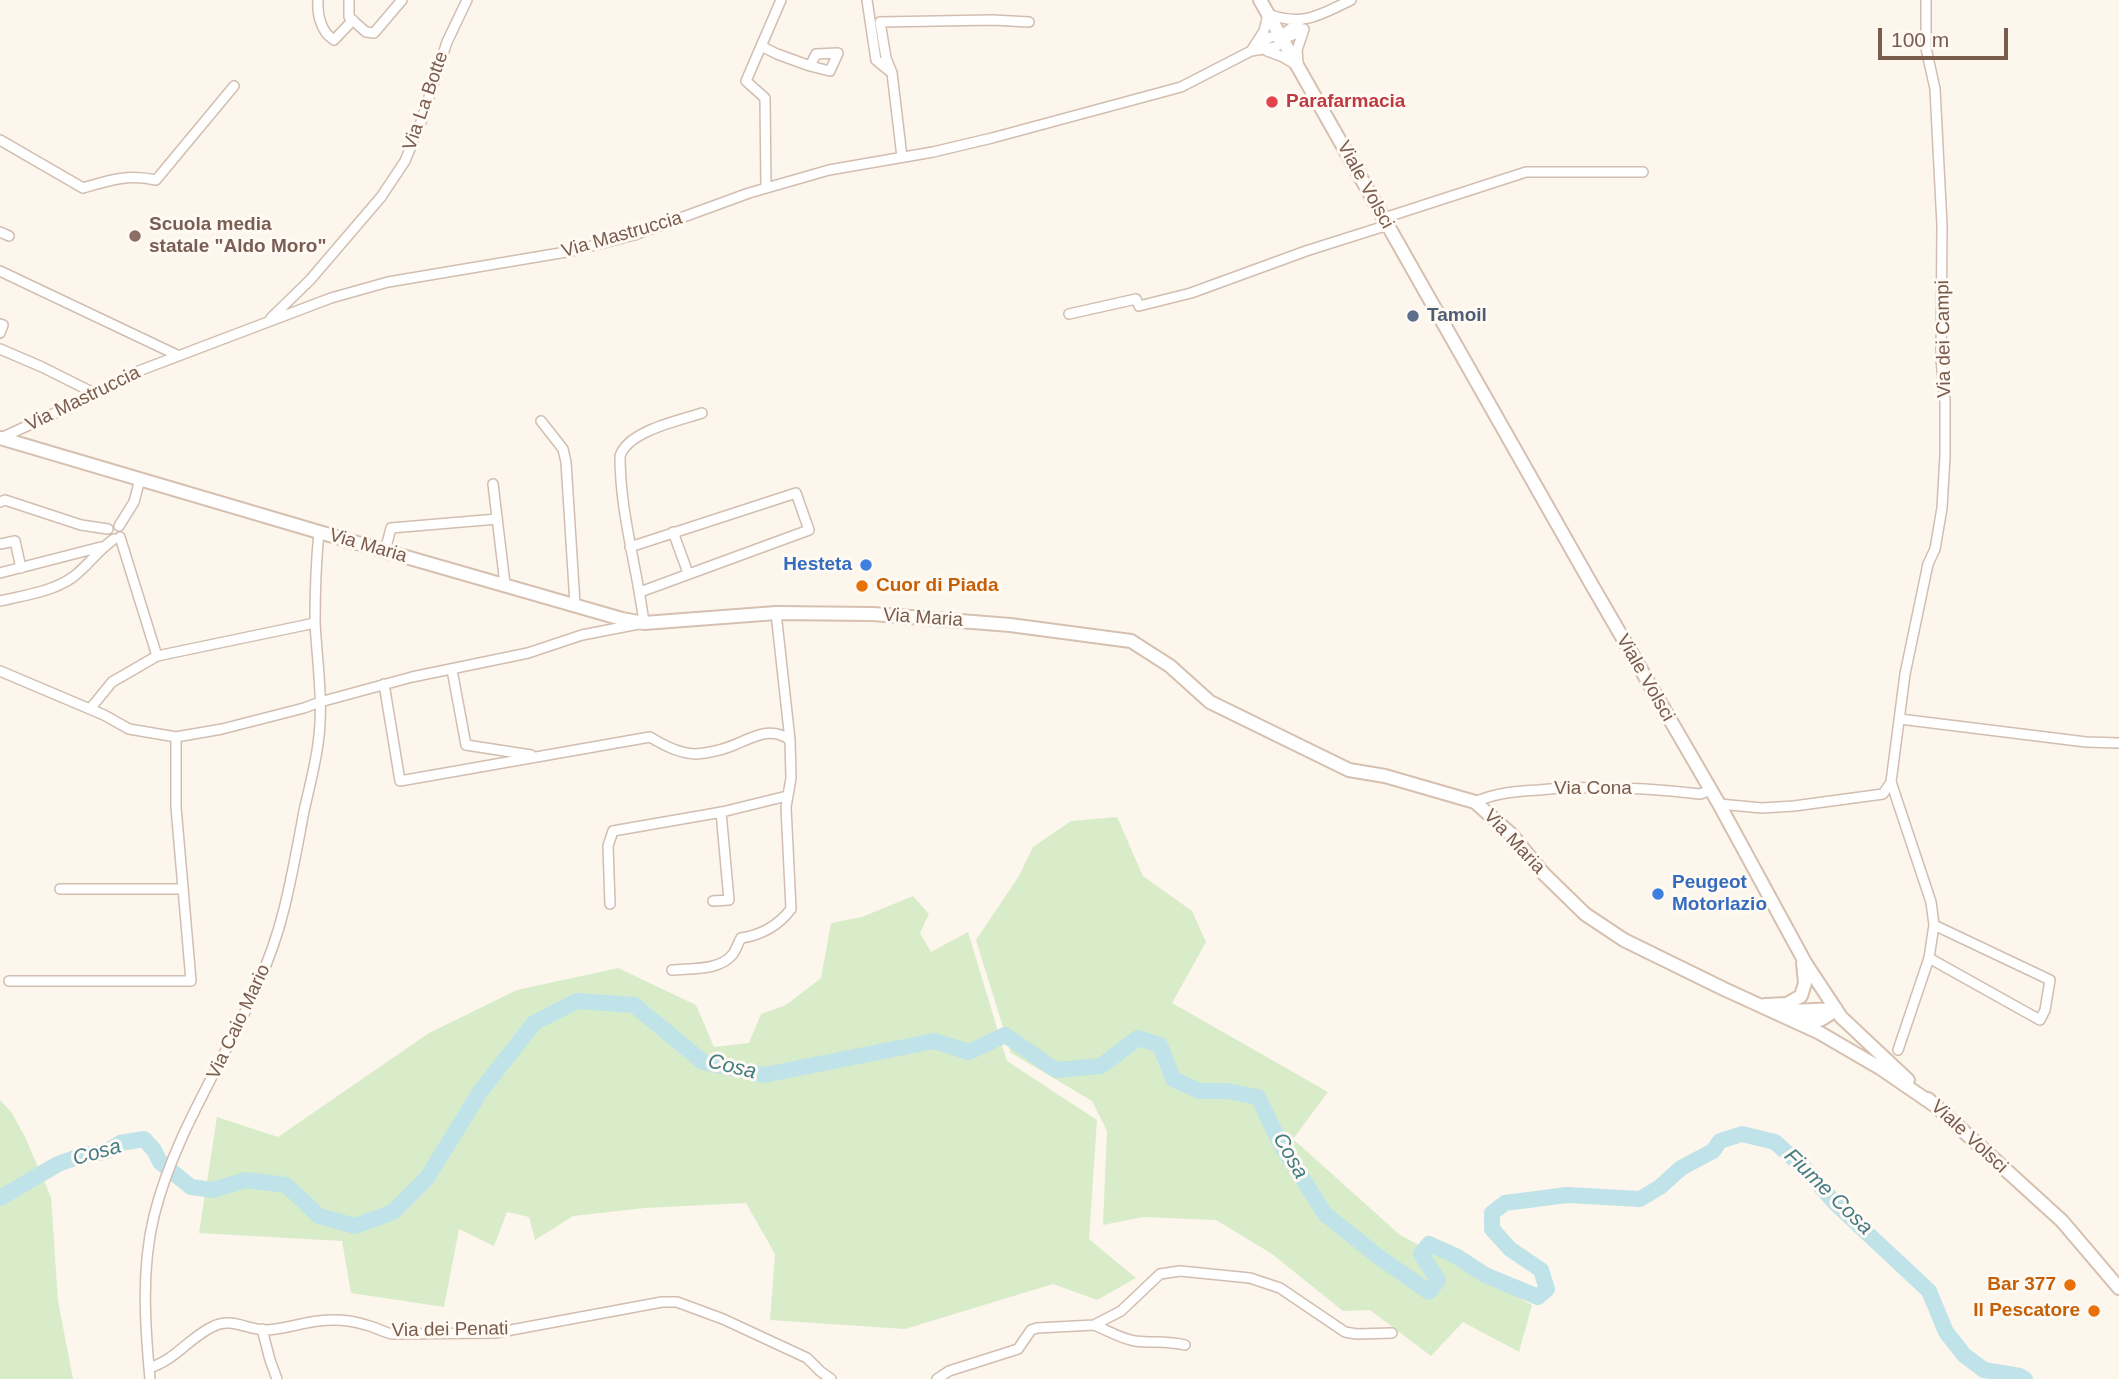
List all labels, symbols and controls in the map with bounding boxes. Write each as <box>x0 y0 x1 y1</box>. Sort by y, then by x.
scale bar <box>1881 14 2010 58</box>
text: 100 m <box>1891 28 1949 51</box>
street label: Via La Botte <box>398 49 454 153</box>
place label: Parafarmacia <box>1286 91 1405 113</box>
marker: Parafarmacia <box>1264 94 1280 110</box>
street label: Viale Volsci <box>1332 137 1398 233</box>
street label: Via Mastruccia <box>559 207 685 263</box>
place label: Scuola media statale "Aldo Moro" <box>149 214 326 258</box>
marker: Scuola media statale "Aldo Moro" <box>127 228 143 244</box>
street label: Via dei Campi <box>1932 280 1956 398</box>
place label: Tamoil <box>1427 305 1487 327</box>
marker: Tamoil <box>1405 308 1421 324</box>
street label: Via Mastruccia <box>22 362 144 436</box>
street label: Via Maria <box>326 524 410 568</box>
place label: Hesteta <box>783 554 852 576</box>
marker: Hesteta <box>858 557 874 573</box>
place label: Cuor di Piada <box>876 575 998 597</box>
marker: Cuor di Piada <box>854 578 870 594</box>
street label: Via Maria <box>882 604 964 632</box>
street label: Viale Volsci <box>1611 630 1679 726</box>
street label: Via Cona <box>1554 778 1632 800</box>
street label: Via Maria <box>1478 805 1550 879</box>
place label: Peugeot Motorlazio <box>1672 872 1767 916</box>
marker: Peugeot Motorlazio <box>1650 886 1666 902</box>
street label: Via Caio Mario <box>202 961 276 1083</box>
water label: Cosa <box>705 1049 759 1085</box>
street label: Viale Volsci <box>1926 1096 2012 1178</box>
water label: Cosa <box>1267 1128 1313 1184</box>
water label: Cosa <box>70 1134 124 1172</box>
water label: Fiume Cosa <box>1779 1144 1877 1240</box>
place label: Bar 377 <box>1987 1274 2056 1296</box>
marker: Bar 377 <box>2062 1277 2078 1293</box>
place label: Il Pescatore <box>1973 1300 2080 1322</box>
marker: Il Pescatore <box>2086 1303 2102 1319</box>
street label: Via dei Penati <box>391 1318 509 1342</box>

